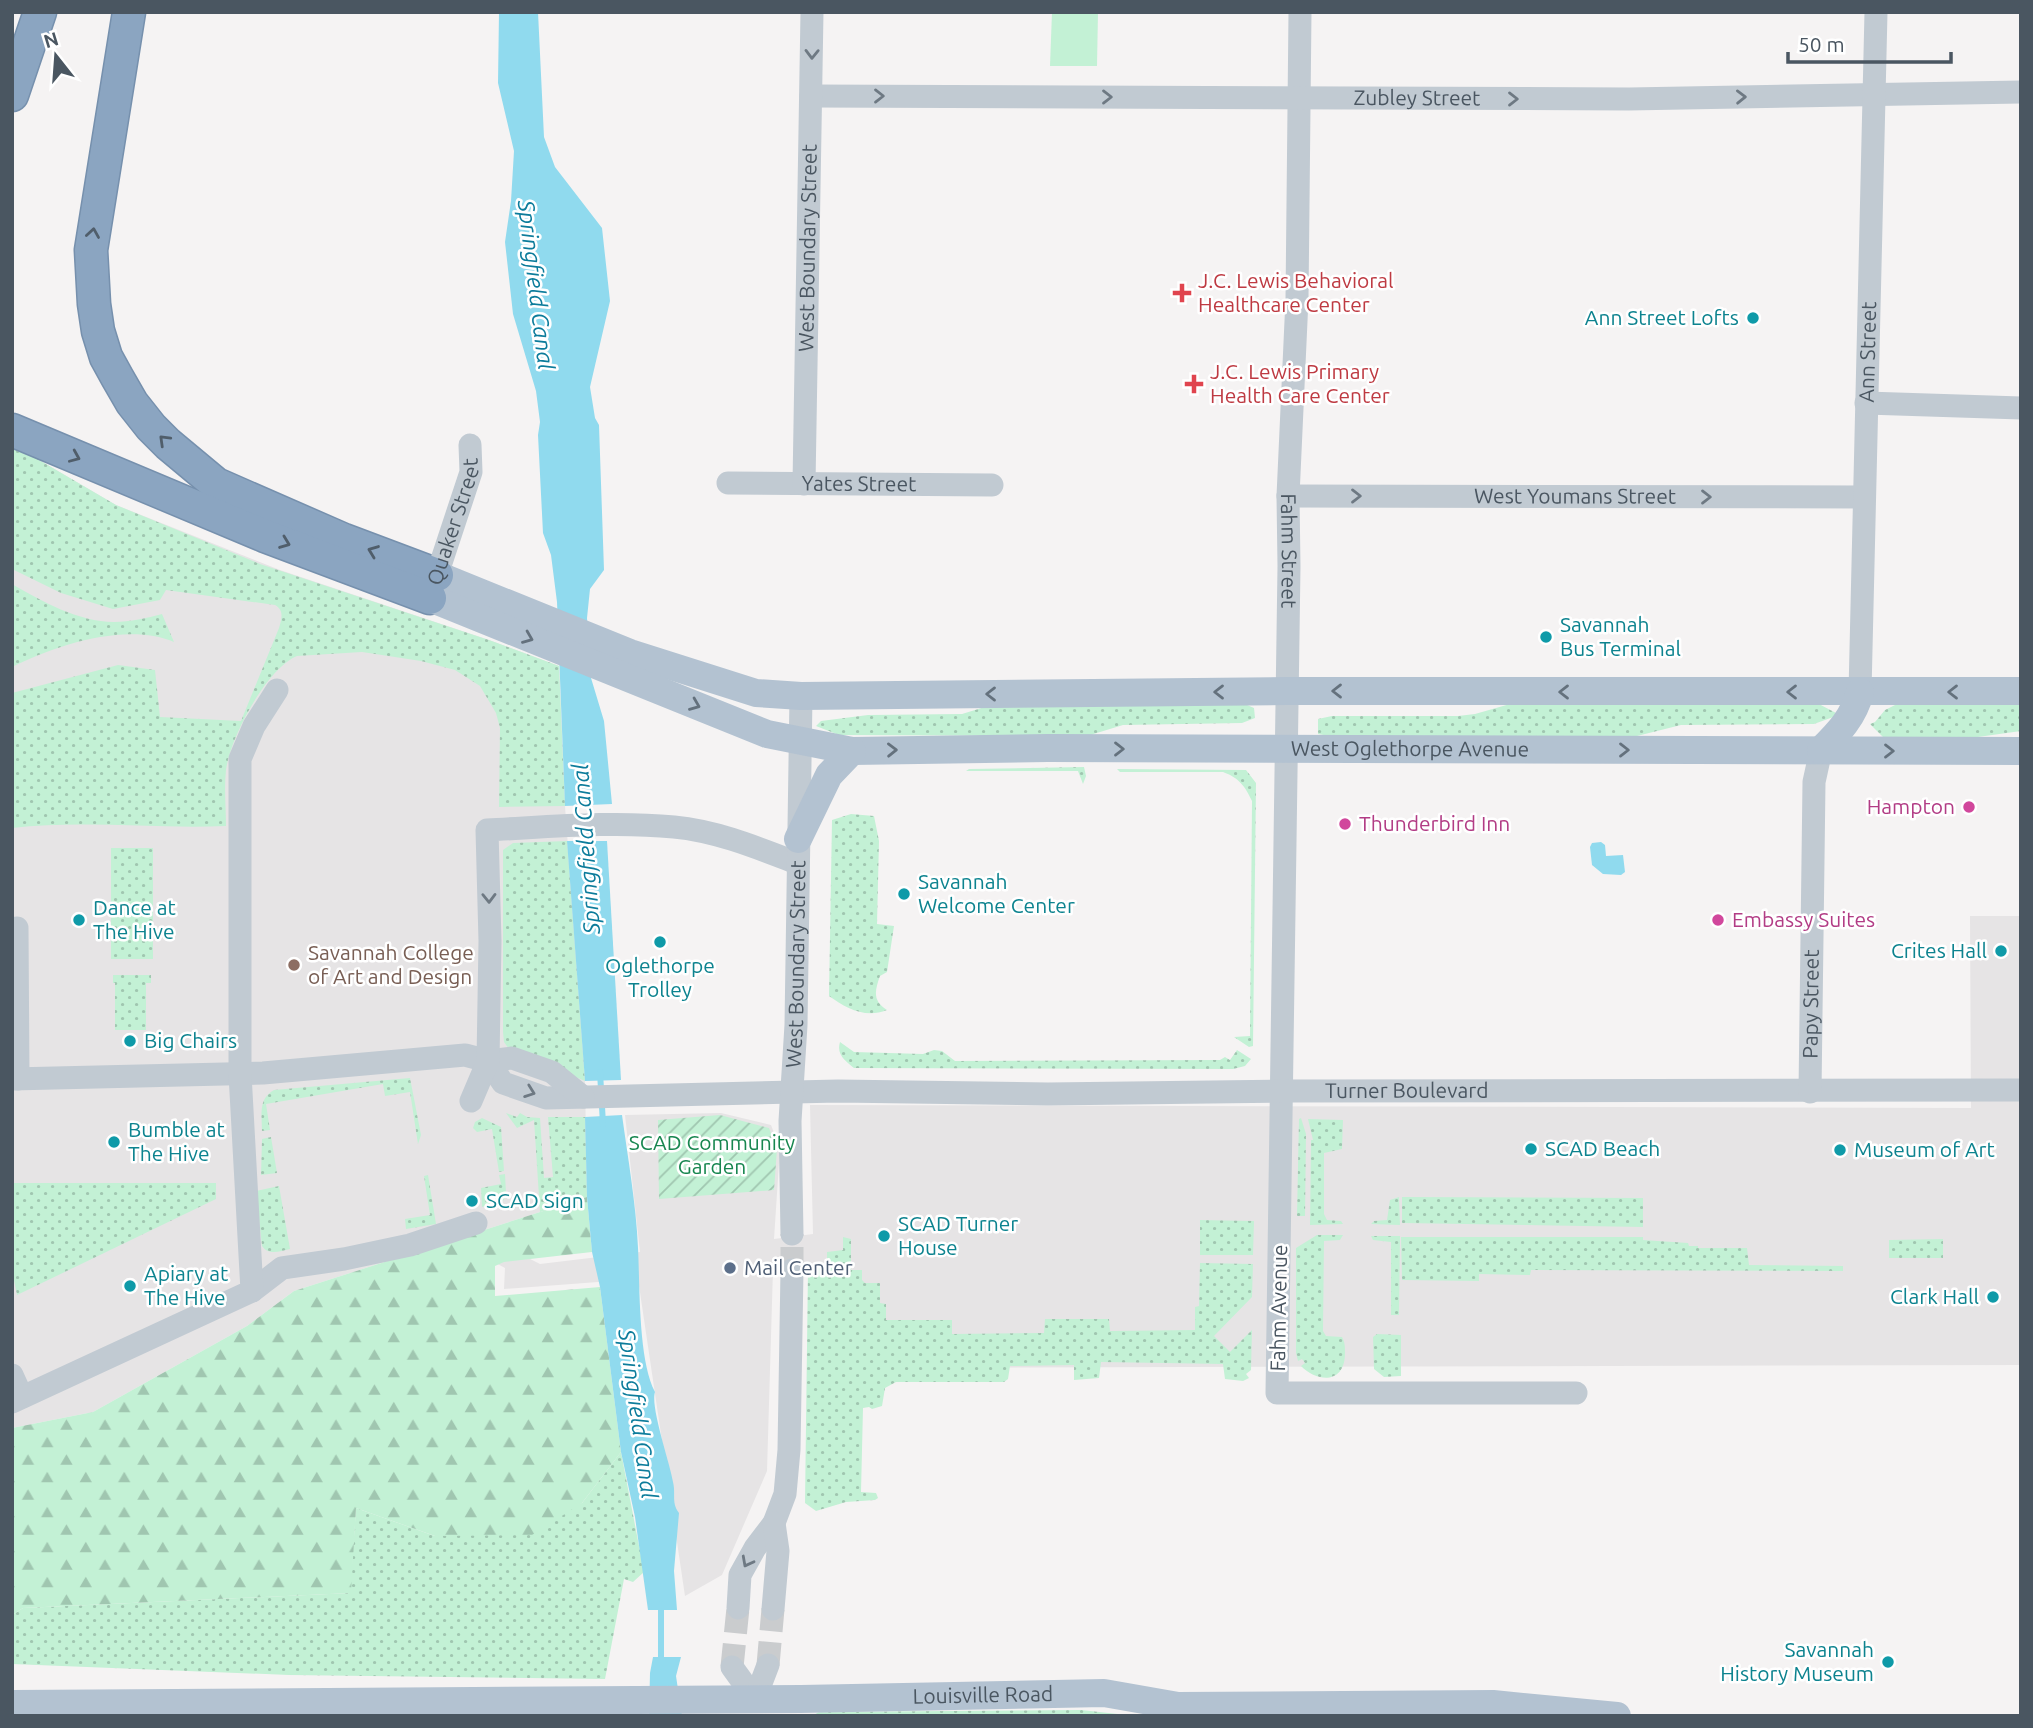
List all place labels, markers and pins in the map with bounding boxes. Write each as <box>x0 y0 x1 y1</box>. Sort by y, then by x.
place label: J.C. Lewis Behavioral Healthcare Center <box>1198 268 1394 316</box>
marker: J.C. Lewis Behavioral Healthcare Center <box>1172 283 1192 303</box>
place label: Ann Street Lofts <box>1585 305 1739 329</box>
marker: Ann Street Lofts <box>1745 310 1761 326</box>
place label: J.C. Lewis Primary Health Care Center <box>1210 359 1390 407</box>
marker: J.C. Lewis Primary Health Care Center <box>1184 374 1204 394</box>
place label: Savannah Bus Terminal <box>1560 612 1681 660</box>
marker: Savannah Bus Terminal <box>1538 629 1554 645</box>
place label: Hampton <box>1867 794 1955 818</box>
marker: Hampton <box>1961 799 1977 815</box>
place label: Thunderbird Inn <box>1359 811 1510 835</box>
marker: Thunderbird Inn <box>1337 816 1353 832</box>
place label: Savannah Welcome Center <box>918 869 1075 917</box>
marker: Savannah Welcome Center <box>896 886 912 902</box>
place label: Dance at The Hive <box>93 895 176 943</box>
place label: Embassy Suites <box>1732 907 1875 931</box>
marker: Dance at The Hive <box>71 912 87 928</box>
marker: Embassy Suites <box>1710 912 1726 928</box>
marker: Oglethorpe Trolley <box>652 934 668 950</box>
place label: Crites Hall <box>1891 938 1987 962</box>
place label: Savannah College of Art and Design <box>308 940 474 988</box>
marker: Crites Hall <box>1993 943 2009 959</box>
place label: Oglethorpe Trolley <box>605 953 715 1001</box>
marker: Savannah College of Art and Design <box>286 957 302 973</box>
place label: Big Chairs <box>144 1028 237 1052</box>
marker: Big Chairs <box>122 1033 138 1049</box>
place label: Bumble at The Hive <box>128 1117 225 1165</box>
marker: Bumble at The Hive <box>106 1134 122 1150</box>
place label: SCAD Beach <box>1545 1136 1660 1160</box>
place label: Museum of Art <box>1854 1137 1995 1161</box>
marker: SCAD Beach <box>1523 1141 1539 1157</box>
marker: Museum of Art <box>1832 1142 1848 1158</box>
place label: SCAD Sign <box>486 1188 584 1212</box>
marker: SCAD Sign <box>464 1193 480 1209</box>
place label: SCAD Turner House <box>898 1211 1018 1259</box>
marker: SCAD Turner House <box>876 1228 892 1244</box>
place label: Mail Center <box>744 1255 853 1279</box>
marker: Mail Center <box>722 1260 738 1276</box>
place label: Apiary at The Hive <box>144 1261 228 1309</box>
marker: Apiary at The Hive <box>122 1278 138 1294</box>
place label: Clark Hall <box>1890 1284 1979 1308</box>
marker: Clark Hall <box>1985 1289 2001 1305</box>
place label: Savannah History Museum <box>1720 1637 1874 1685</box>
marker: Savannah History Museum <box>1880 1654 1896 1670</box>

